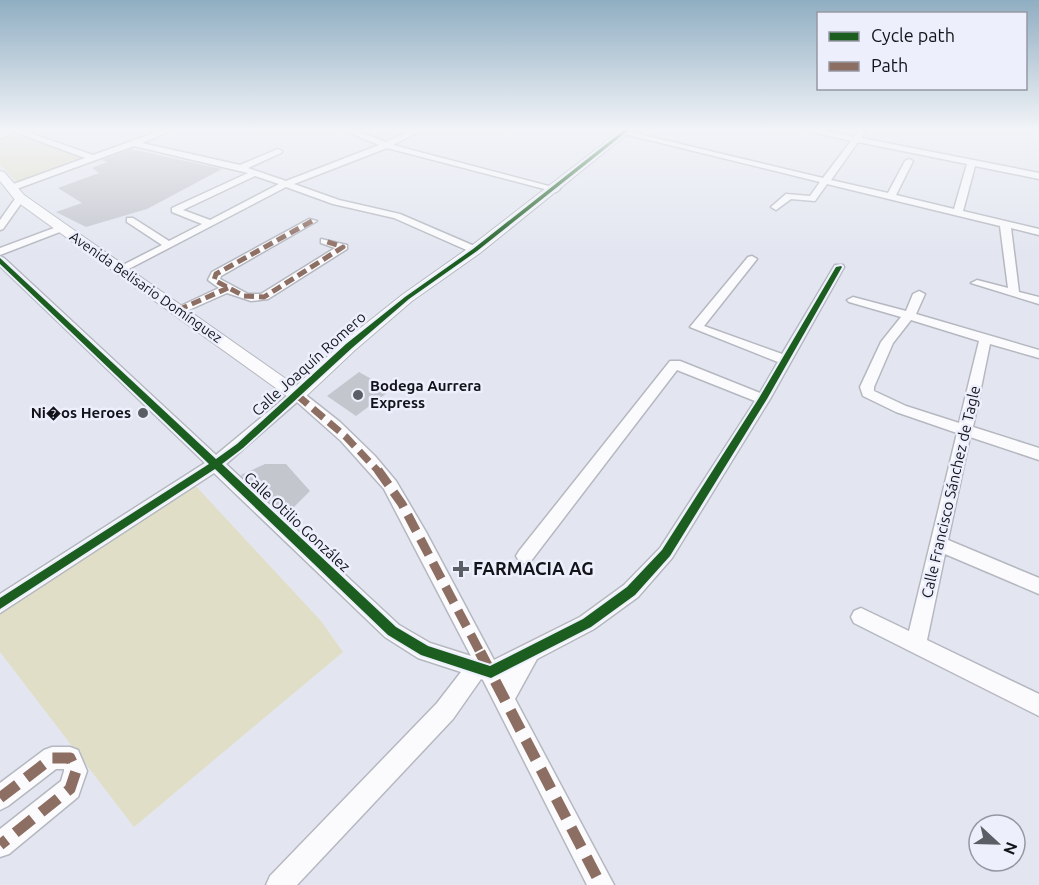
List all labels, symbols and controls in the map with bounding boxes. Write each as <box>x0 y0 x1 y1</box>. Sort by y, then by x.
legend <box>817 12 1027 90</box>
text: Cycle path <box>871 25 955 45</box>
text: Path <box>871 55 908 75</box>
street label: Avenida Belisario Domínguez <box>67 228 225 346</box>
street label: Calle Joaquín Romero <box>248 308 369 419</box>
place label: Bodega Aurrera Express <box>370 377 482 411</box>
street label: Calle Francisco Sánchez de Tagle <box>918 384 983 600</box>
marker: Bodega Aurrera Express <box>351 388 365 402</box>
place label: Ni�os Heroes <box>31 404 131 421</box>
marker: Ni�os Heroes <box>136 406 150 420</box>
street label: Calle Otilio González <box>241 468 354 575</box>
place label: FARMACIA AG <box>473 558 594 578</box>
marker: FARMACIA AG <box>454 562 468 576</box>
north arrow <box>967 813 1027 873</box>
text: N <box>1000 840 1021 858</box>

